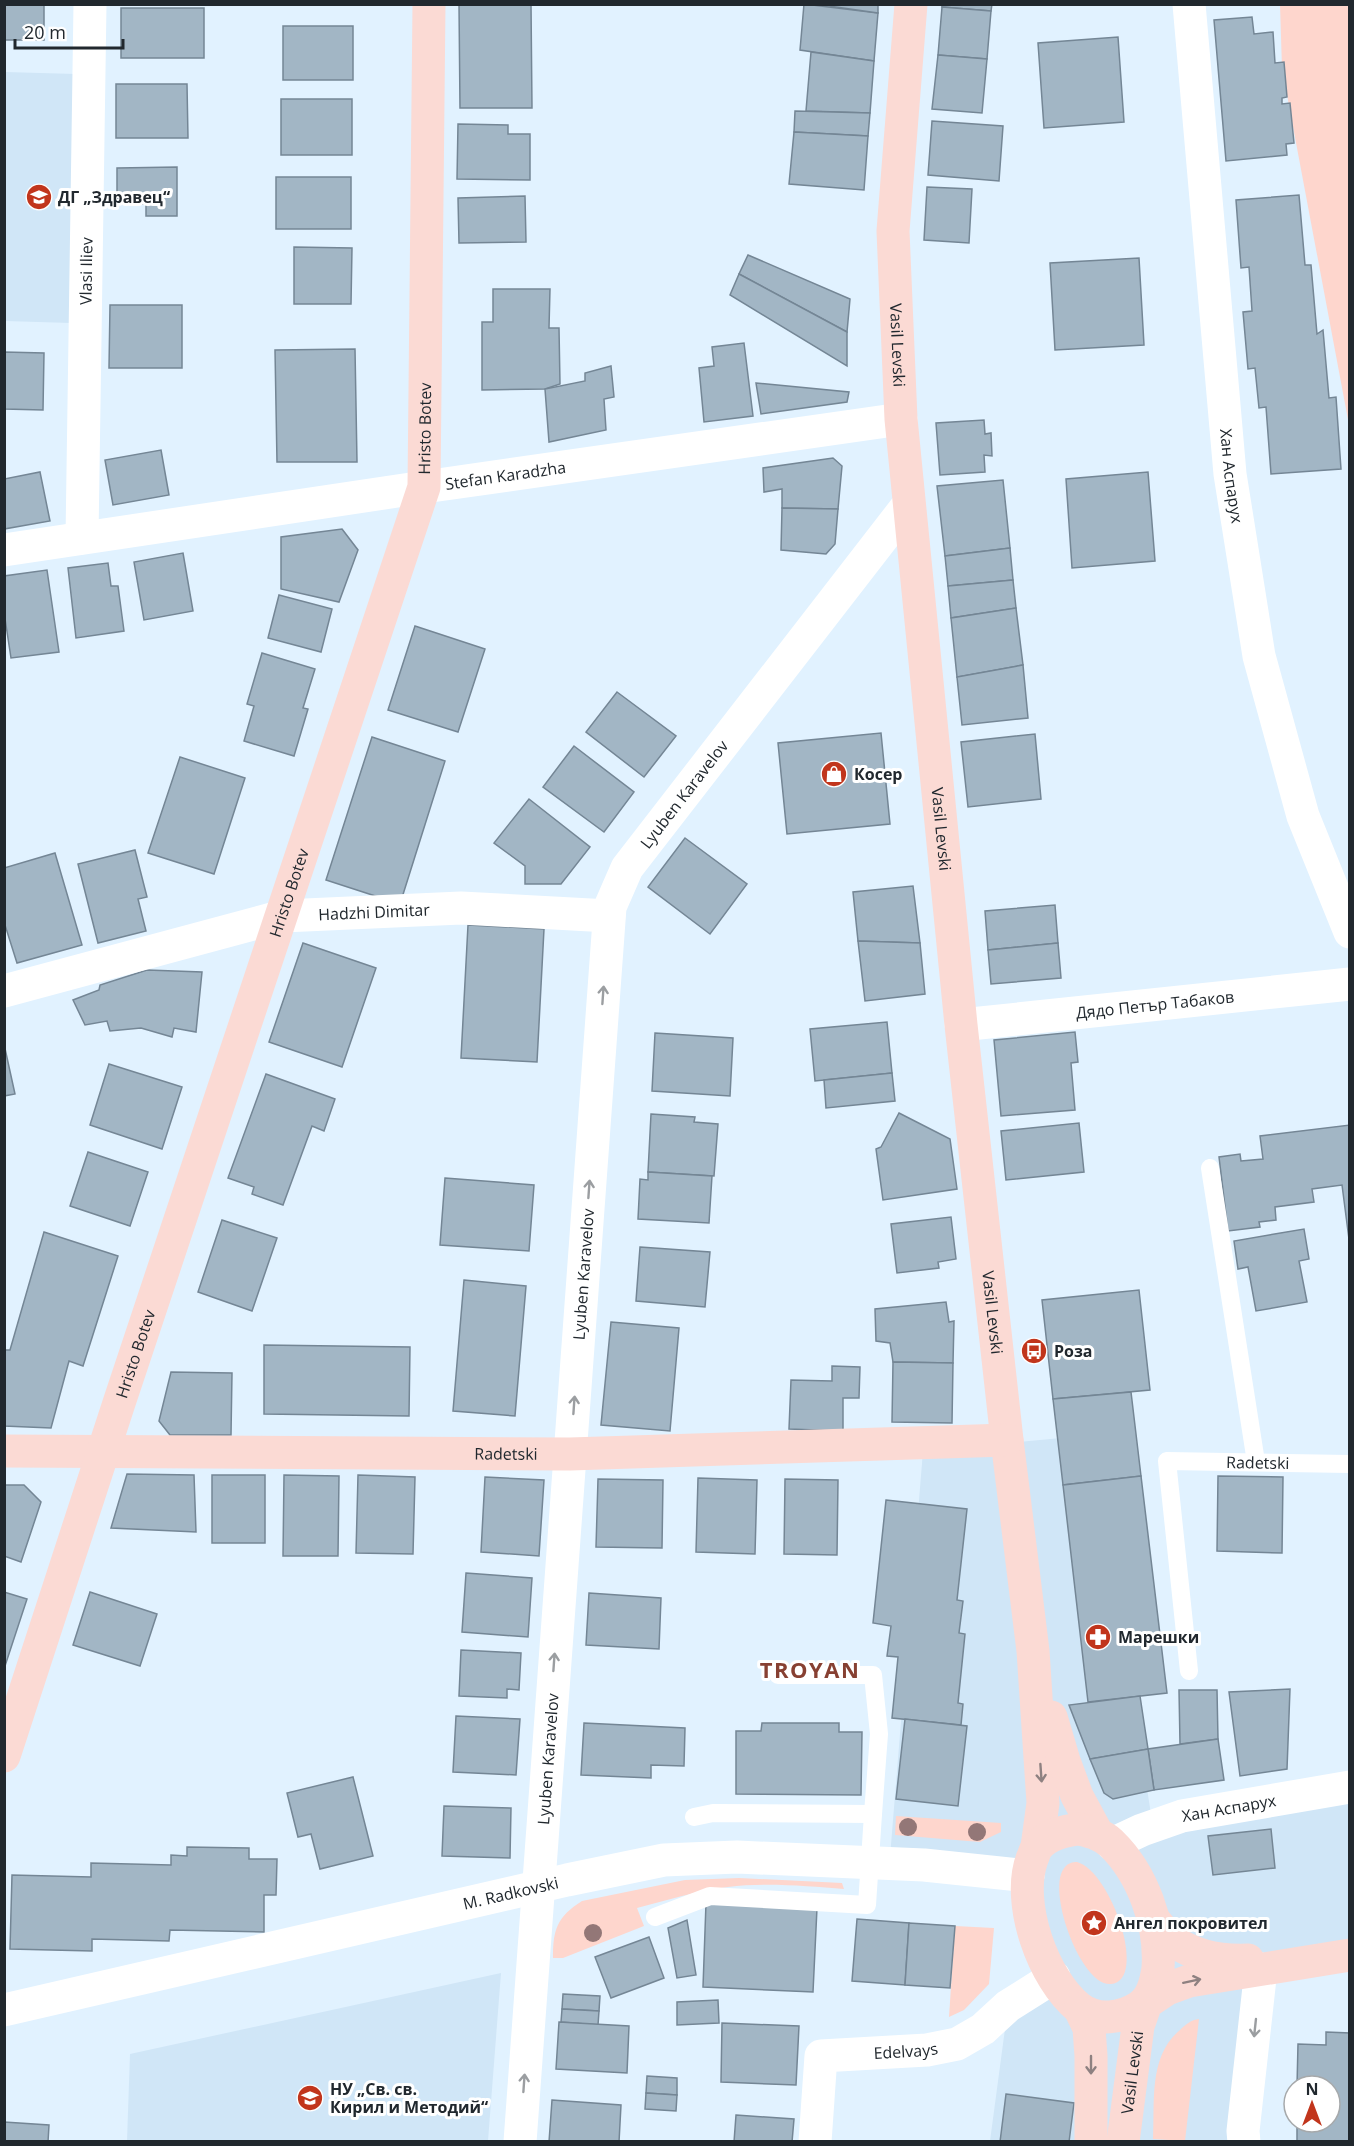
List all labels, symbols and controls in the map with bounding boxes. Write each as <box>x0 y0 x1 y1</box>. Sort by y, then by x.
scale bar <box>15 12 123 50</box>
text: 20 m <box>24 20 66 44</box>
school or university icon: ДГ „Здравец“ <box>24 182 54 212</box>
place label: ДГ „Здравец“ <box>58 186 170 208</box>
street label: Vlasi Iliev <box>74 237 98 305</box>
street label: Vasil Levski <box>885 303 911 387</box>
street label: Hristo Botev <box>413 383 436 475</box>
street label: Хан Аспарух <box>1215 428 1249 526</box>
street label: Stefan Karadzha <box>444 456 567 495</box>
street label: Lyuben Karavelov <box>635 736 733 853</box>
shop icon: Косер <box>819 759 849 789</box>
place label: Косер <box>854 763 902 785</box>
street label: Vasil Levski <box>927 786 957 872</box>
street label: Hristo Botev <box>264 846 314 940</box>
street label: Hadzhi Dimitar <box>318 898 431 925</box>
one-way arrow <box>598 985 609 1005</box>
street label: Дядо Петър Табаков <box>1075 985 1235 1024</box>
one-way arrow <box>584 1180 595 1200</box>
street label: Lyuben Karavelov <box>567 1208 599 1341</box>
street label: Vasil Levski <box>977 1270 1008 1355</box>
street label: Hristo Botev <box>110 1307 160 1401</box>
bus stop icon: Роза <box>1019 1336 1049 1366</box>
place label: Роза <box>1054 1340 1093 1362</box>
one-way arrow <box>568 1395 579 1415</box>
street label: Radetski <box>474 1442 538 1465</box>
street label: Radetski <box>1226 1451 1290 1474</box>
pharmacy icon: Марешки <box>1083 1622 1113 1652</box>
place label: Марешки <box>1118 1626 1199 1648</box>
one-way arrow <box>549 1653 560 1673</box>
district label: TROYAN <box>760 1654 860 1684</box>
street label: Lyuben Karavelov <box>532 1693 564 1826</box>
one-way arrow <box>1036 1762 1047 1782</box>
street label: Хан Аспарух <box>1180 1789 1278 1827</box>
street label: M. Radkovski <box>461 1871 561 1915</box>
place icon: Ангел покровител <box>1079 1908 1109 1938</box>
place label: Ангел покровител <box>1114 1912 1268 1934</box>
one-way arrow <box>1183 1975 1202 1987</box>
one-way arrow <box>1249 2017 1260 2037</box>
street label: Vasil Levski <box>1116 2030 1148 2116</box>
street label: Edelvays <box>873 2037 940 2064</box>
one-way arrow <box>1085 2055 1097 2075</box>
one-way arrow <box>519 2074 530 2094</box>
north arrow <box>1282 2074 1342 2134</box>
place label: НУ „Св. св. Кирил и Методий“ <box>330 2078 488 2118</box>
text: N <box>1305 2078 1319 2100</box>
school or university icon: НУ „Св. св. Кирил и Методий“ <box>295 2083 325 2113</box>

